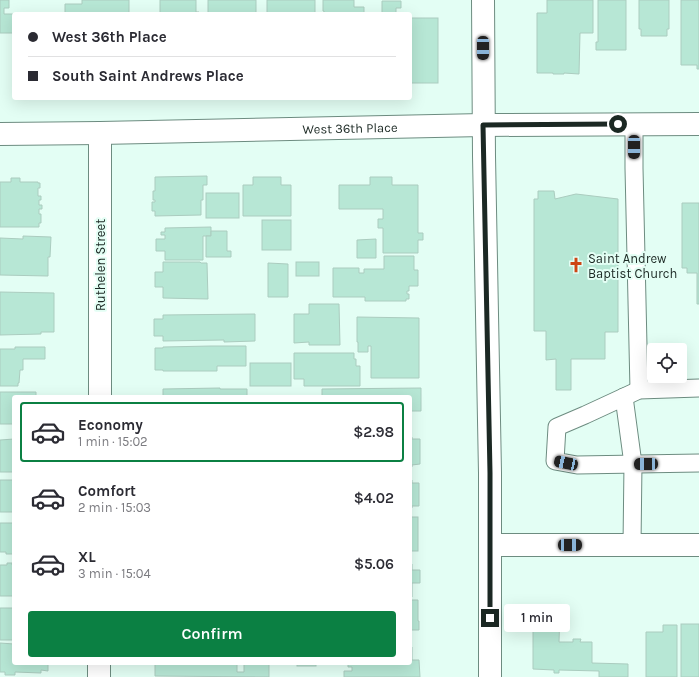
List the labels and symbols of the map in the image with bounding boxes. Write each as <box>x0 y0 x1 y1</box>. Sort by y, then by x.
car <box>477 36 489 60</box>
route start <box>609 115 627 133</box>
street label: West 36th Place <box>302 120 398 137</box>
car <box>628 135 640 159</box>
street label: Ruthelen Street <box>93 219 108 311</box>
place label: Saint Andrew Baptist Church <box>588 251 677 281</box>
church icon: Saint Andrew Baptist Church <box>567 256 585 274</box>
car <box>553 455 579 471</box>
car <box>634 458 658 470</box>
car <box>558 539 582 551</box>
callout: 1 min <box>504 604 570 632</box>
route end <box>481 609 499 627</box>

